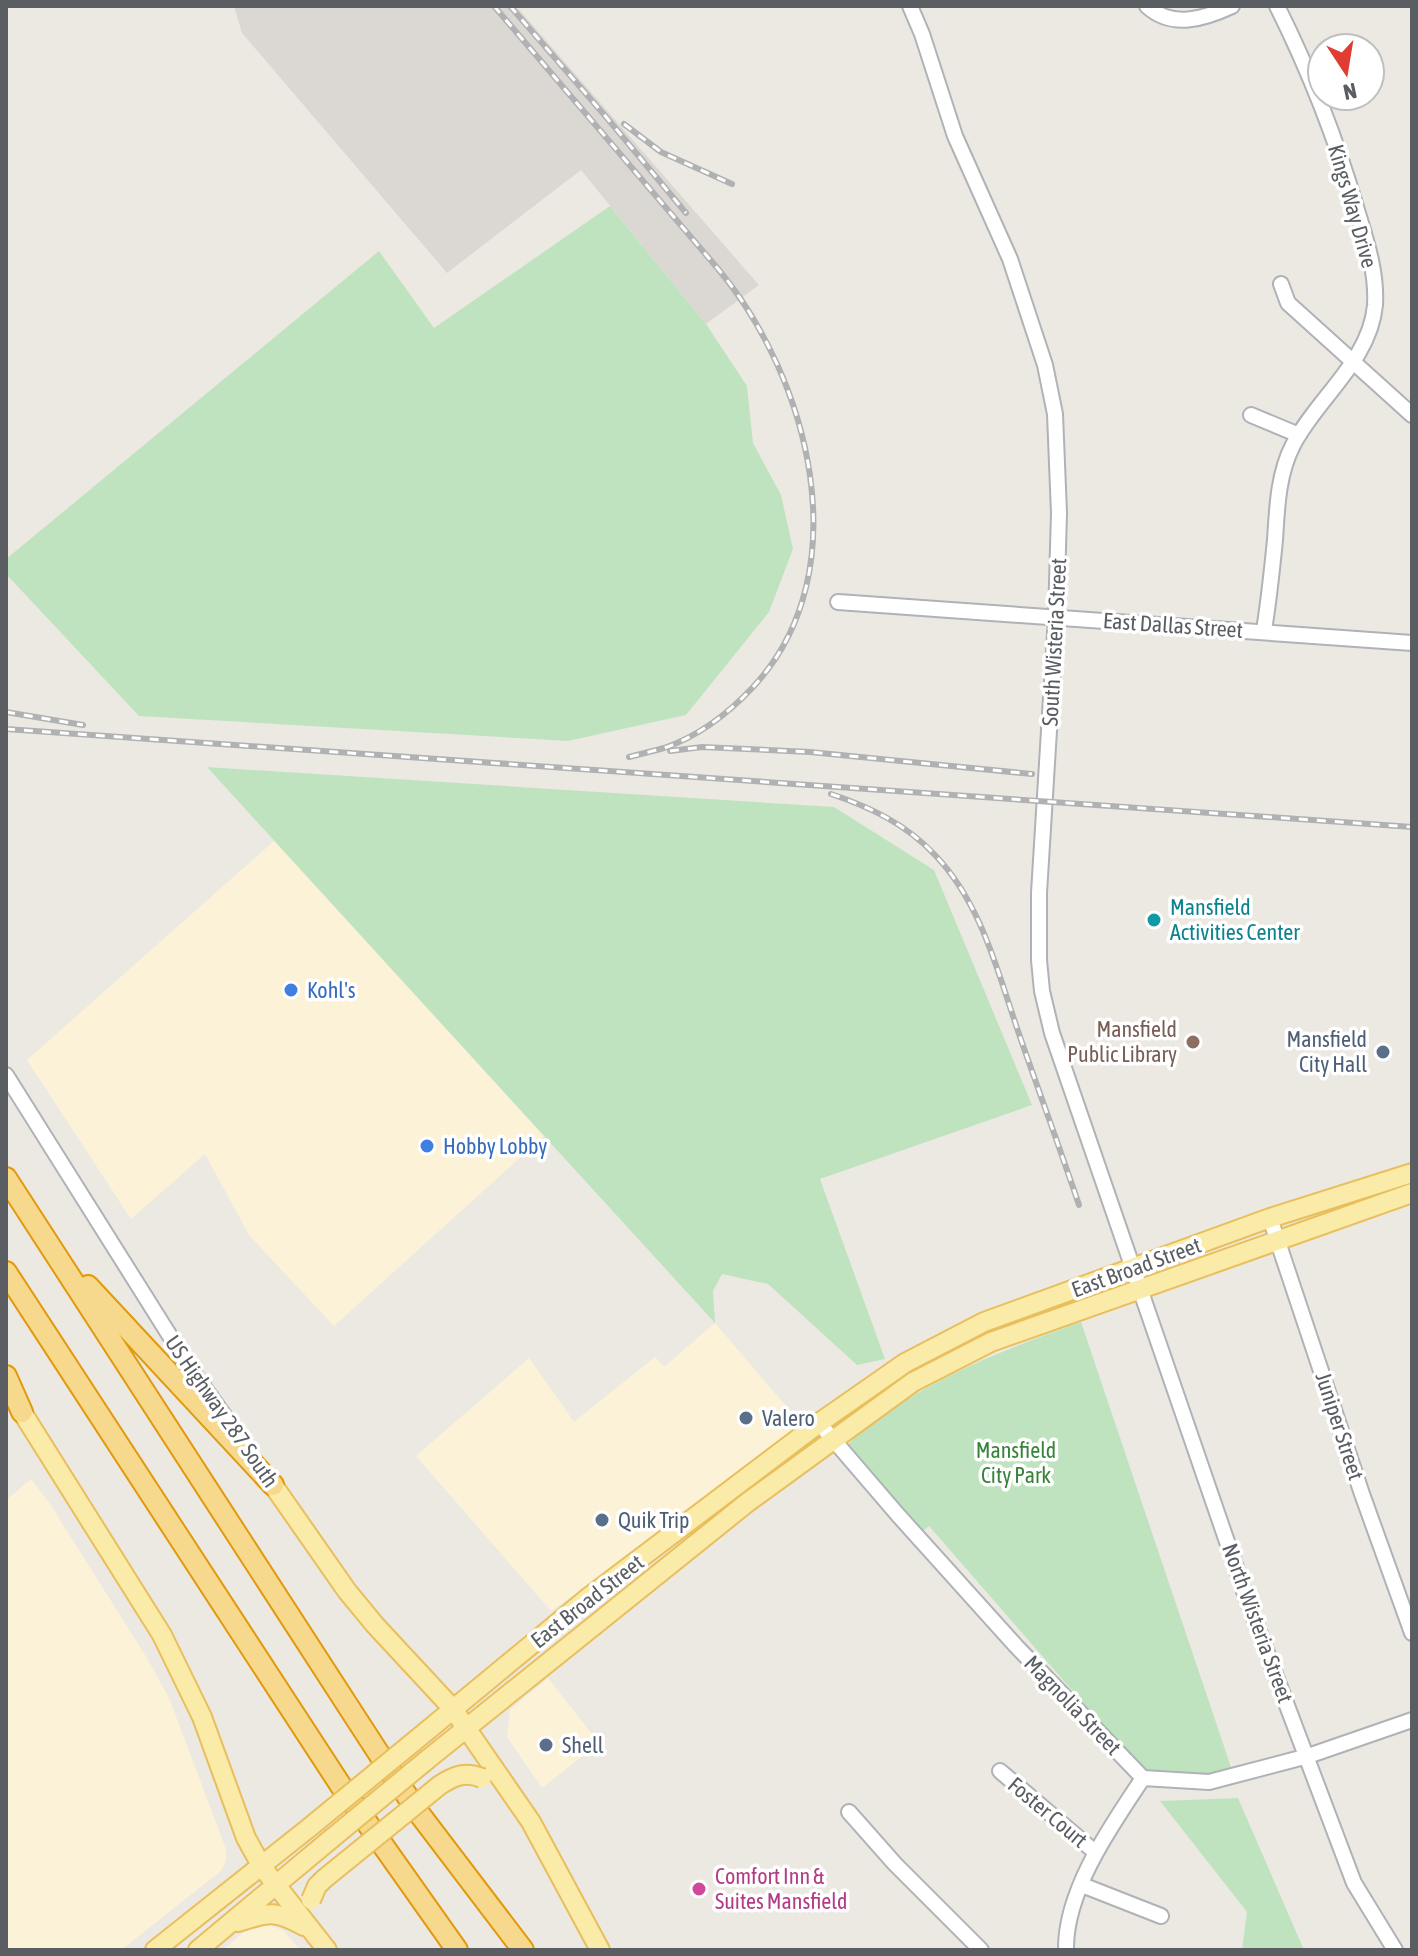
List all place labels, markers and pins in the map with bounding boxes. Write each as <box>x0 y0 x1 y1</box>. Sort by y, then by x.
place label: Mansfield Activities Center <box>1170 894 1300 945</box>
marker: Mansfield Activities Center <box>1145 911 1163 929</box>
place label: Kohl's <box>307 977 356 1003</box>
marker: Kohl's <box>282 981 300 999</box>
place label: Mansfield Public Library <box>1067 1016 1177 1067</box>
place label: Mansfield City Hall <box>1286 1026 1367 1077</box>
marker: Mansfield Public Library <box>1184 1033 1202 1051</box>
marker: Mansfield City Hall <box>1374 1043 1392 1061</box>
place label: Hobby Lobby <box>443 1133 547 1159</box>
marker: Hobby Lobby <box>418 1137 436 1155</box>
place label: Valero <box>762 1405 815 1431</box>
marker: Valero <box>737 1409 755 1427</box>
place label: Quik Trip <box>618 1507 690 1533</box>
marker: Quik Trip <box>593 1511 611 1529</box>
place label: Shell <box>562 1732 604 1758</box>
marker: Shell <box>537 1736 555 1754</box>
place label: Comfort Inn & Suites Mansfield <box>715 1863 847 1914</box>
marker: Comfort Inn & Suites Mansfield <box>690 1880 708 1898</box>

